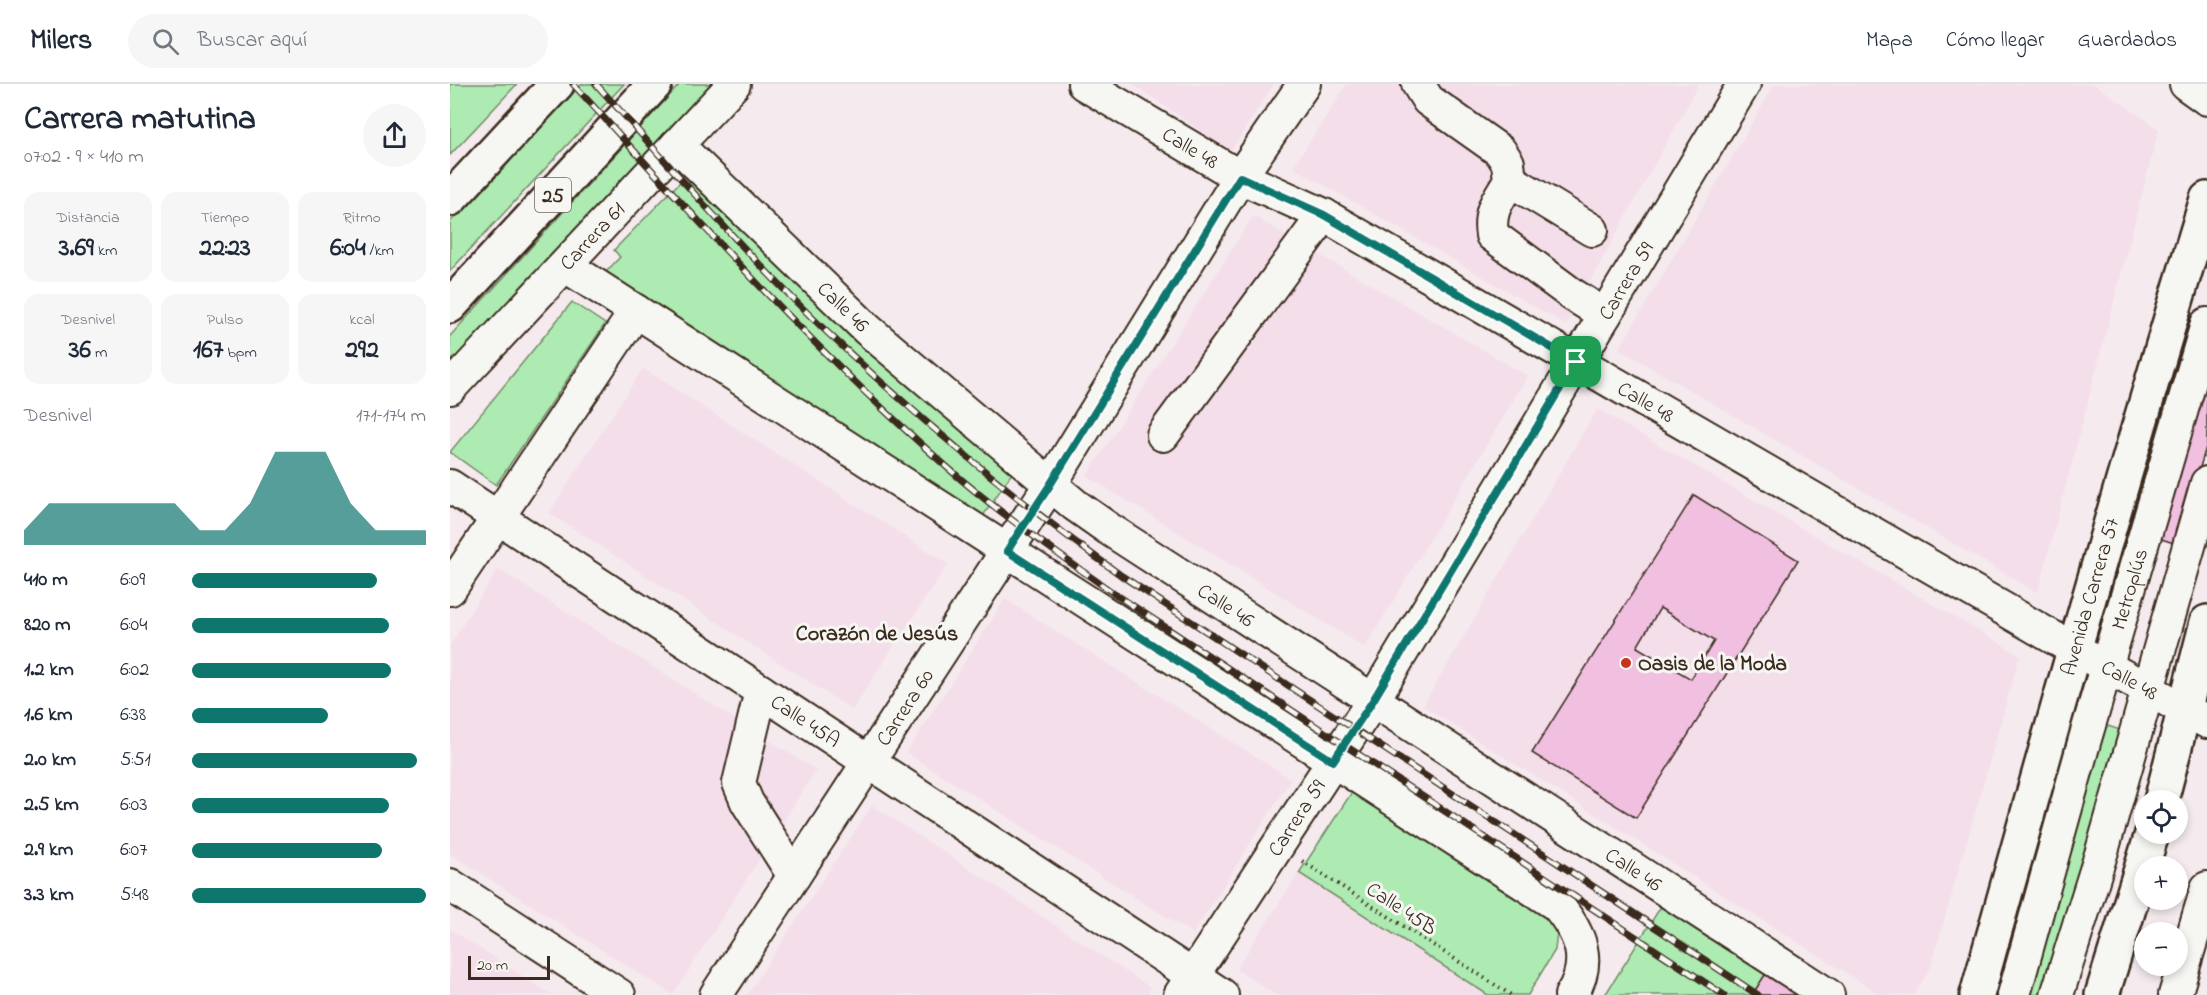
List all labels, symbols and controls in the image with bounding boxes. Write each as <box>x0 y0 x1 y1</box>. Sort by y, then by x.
search box <box>128 14 548 68</box>
text: Milers <box>30 21 92 62</box>
icon: search <box>149 25 182 58</box>
text: Buscar aquí <box>197 25 307 57</box>
text: Mapa <box>1866 26 1913 56</box>
text: Cómo llegar <box>1946 26 2044 56</box>
text: Guardados <box>2077 26 2177 56</box>
text: Carrera matutina <box>24 96 256 144</box>
button: share <box>363 104 426 167</box>
street label: Calle 48 <box>1156 121 1224 178</box>
text: 07:02 · 9 × 410 m <box>24 143 144 172</box>
road number: 25 <box>535 178 571 212</box>
street label: Carrera 61 <box>554 196 633 278</box>
text: Distancia <box>56 206 120 230</box>
text: Tiempo <box>201 206 249 230</box>
text: Ritmo <box>343 206 381 230</box>
text: 3.69 <box>59 230 94 268</box>
text: 22:23 <box>199 230 251 268</box>
text: 6:04 <box>330 230 366 268</box>
street label: Carrera 59 <box>1592 236 1663 327</box>
text: km <box>94 239 117 263</box>
text: /km <box>366 239 394 263</box>
street label: Calle 46 <box>809 275 875 340</box>
text: Desnivel <box>61 308 115 332</box>
text: Pulso <box>207 308 243 332</box>
text: kcal <box>349 308 375 332</box>
text: 36 <box>69 332 91 370</box>
text: 167 <box>193 332 223 370</box>
text: 292 <box>345 332 379 370</box>
pin <box>1550 336 1601 387</box>
text: m <box>91 341 107 365</box>
text: bpm <box>223 341 257 365</box>
icon: arrive <box>1559 345 1592 378</box>
street label: Calle 48 <box>1611 375 1679 432</box>
text: Desnivel <box>24 402 92 431</box>
text: 171–174 m <box>356 402 426 431</box>
street label: Avenida Carrera 57 <box>2054 514 2128 679</box>
street label: Metroplús <box>2105 545 2157 634</box>
text: 410 m <box>24 566 68 595</box>
text: 6:09 <box>120 566 145 595</box>
street label: Calle 46 <box>1191 577 1259 636</box>
text: 820 m <box>24 611 71 640</box>
text: 6:04 <box>120 611 147 640</box>
district label: Corazón de Jesús <box>796 619 958 651</box>
place label: Oasis de la Moda <box>1638 650 1787 680</box>
street label: Calle 48 <box>2095 653 2163 709</box>
text: 1.2 km <box>24 656 74 685</box>
text: 6:02 <box>120 656 149 685</box>
marker: Oasis de la Moda <box>1619 656 1633 670</box>
street label: Carrera 60 <box>870 664 942 753</box>
street label: Calle 45A <box>764 688 845 756</box>
text: 1.6 km <box>24 701 73 730</box>
text: 6:38 <box>120 701 146 730</box>
text: 2.0 km <box>24 746 76 775</box>
text: 5:51 <box>120 746 151 775</box>
street label: Carrera 59 <box>1262 774 1335 863</box>
map controls <box>2134 790 2188 976</box>
button: locate <box>2134 790 2188 844</box>
text: 2.5 km <box>24 791 79 820</box>
text: 6:03 <box>120 791 147 820</box>
text: 2.9 km <box>24 836 73 865</box>
text: 6:07 <box>120 836 147 865</box>
street label: Calle 46 <box>1598 841 1667 900</box>
button: + <box>2134 856 2188 910</box>
street label: Calle 45B <box>1359 875 1442 944</box>
text: 3.3 km <box>24 881 74 910</box>
text: 5:48 <box>120 881 149 910</box>
button: − <box>2134 922 2188 976</box>
scale bar <box>468 953 550 980</box>
text: 20 m <box>477 954 508 978</box>

